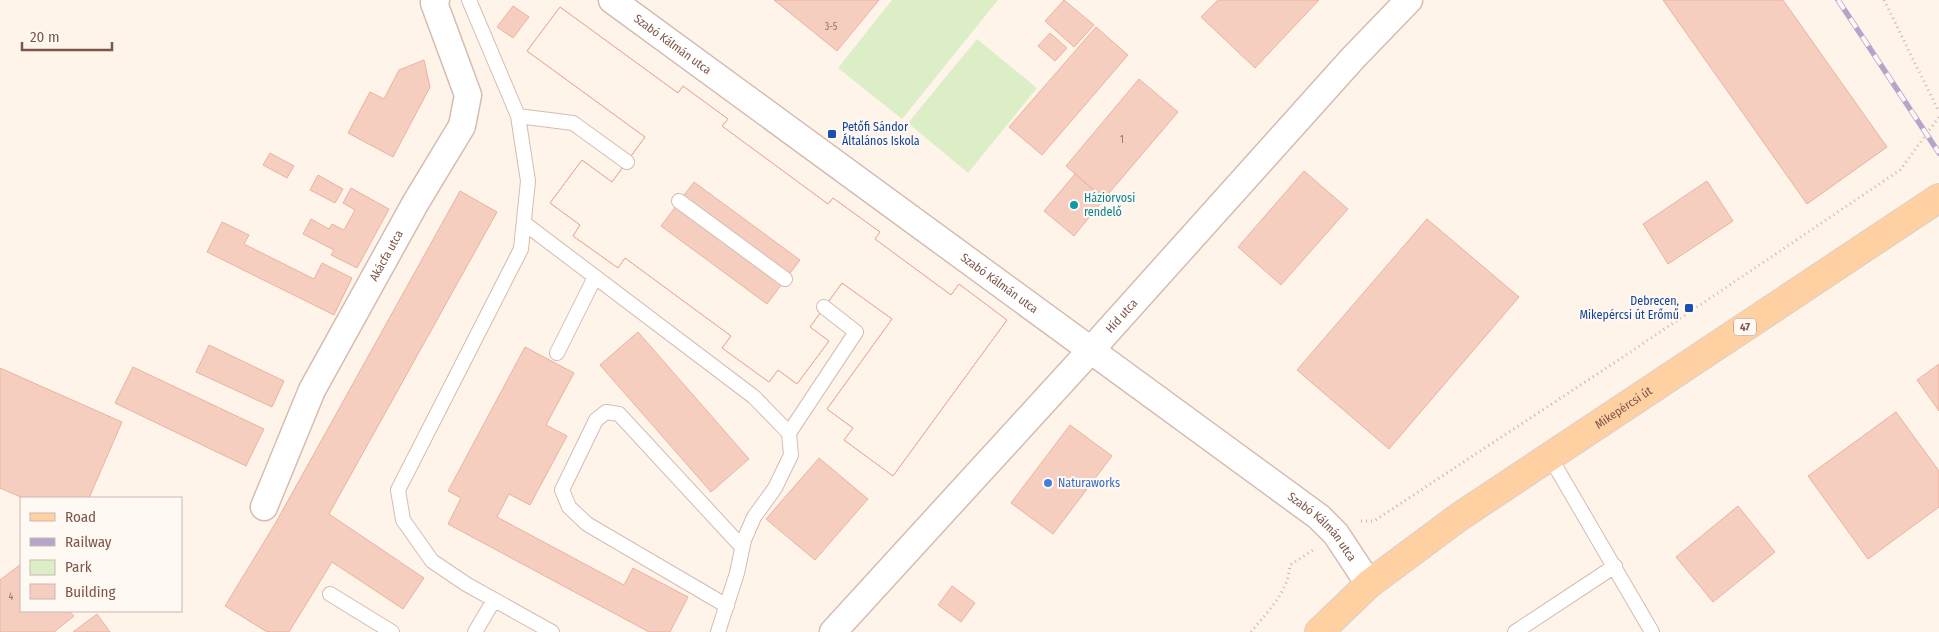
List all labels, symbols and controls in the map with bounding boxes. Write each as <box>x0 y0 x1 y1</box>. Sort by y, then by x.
street label: Szabó Kálmán utca <box>631 11 714 77</box>
scale bar <box>22 20 112 52</box>
house number: 3-5 <box>825 21 838 33</box>
text: 20 m <box>30 28 60 46</box>
place label: Petőfi Sándor Általános Iskola <box>842 120 920 148</box>
marker: Petőfi Sándor Általános Iskola <box>826 128 838 140</box>
house number: 1 <box>1120 134 1124 146</box>
place label: Háziorvosi rendelő <box>1084 191 1135 219</box>
marker: Háziorvosi rendelő <box>1068 199 1080 211</box>
street label: Akácfa utca <box>367 228 406 283</box>
street label: Szabó Kálmán utca <box>958 250 1041 316</box>
place label: Debrecen, Mikepércsi út Erőmű <box>1580 294 1679 322</box>
street label: Híd utca <box>1103 296 1140 336</box>
marker: Debrecen, Mikepércsi út Erőmű <box>1683 302 1695 314</box>
road number: 47 <box>1734 318 1756 336</box>
street label: Mikepércsi út <box>1592 384 1655 432</box>
place label: Naturaworks <box>1058 476 1120 490</box>
marker: Naturaworks <box>1042 477 1054 489</box>
street label: Szabó Kálmán utca <box>1285 489 1359 564</box>
legend <box>20 497 182 612</box>
text: Road <box>65 508 96 526</box>
text: Railway <box>65 533 112 551</box>
text: Park <box>65 558 92 576</box>
text: Building <box>65 583 116 601</box>
house number: 4 <box>9 591 14 603</box>

